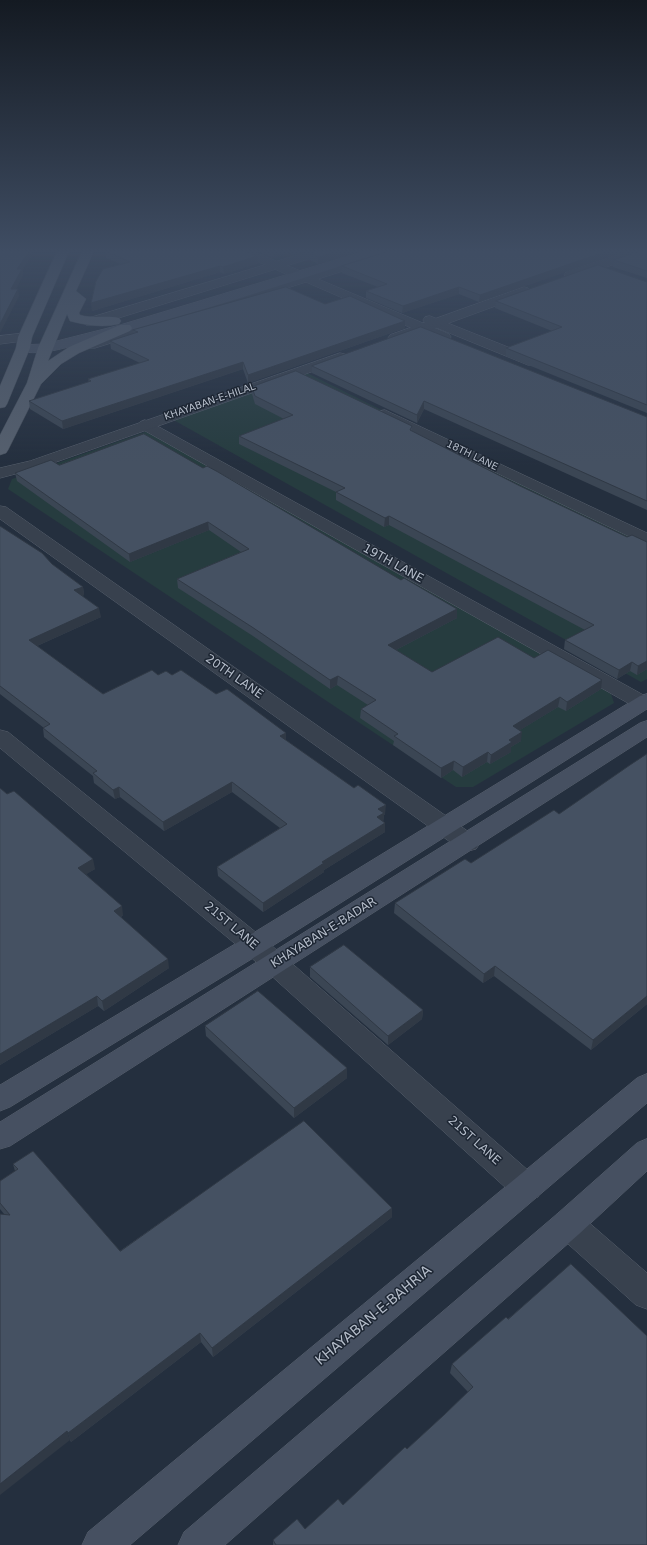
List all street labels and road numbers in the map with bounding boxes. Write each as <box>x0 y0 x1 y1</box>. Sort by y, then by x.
street label: KHAYABAN-E-HILAL <box>163 381 257 423</box>
street label: 18TH LANE <box>444 438 500 474</box>
street label: 19TH LANE <box>360 541 426 587</box>
street label: 20TH LANE <box>202 652 266 702</box>
street label: KHAYABAN-E-BADAR <box>268 895 380 971</box>
street label: 21ST LANE <box>201 899 261 953</box>
street label: 21ST LANE <box>445 1114 503 1168</box>
street label: KHAYABAN-E-BAHRIA <box>312 1262 436 1370</box>

